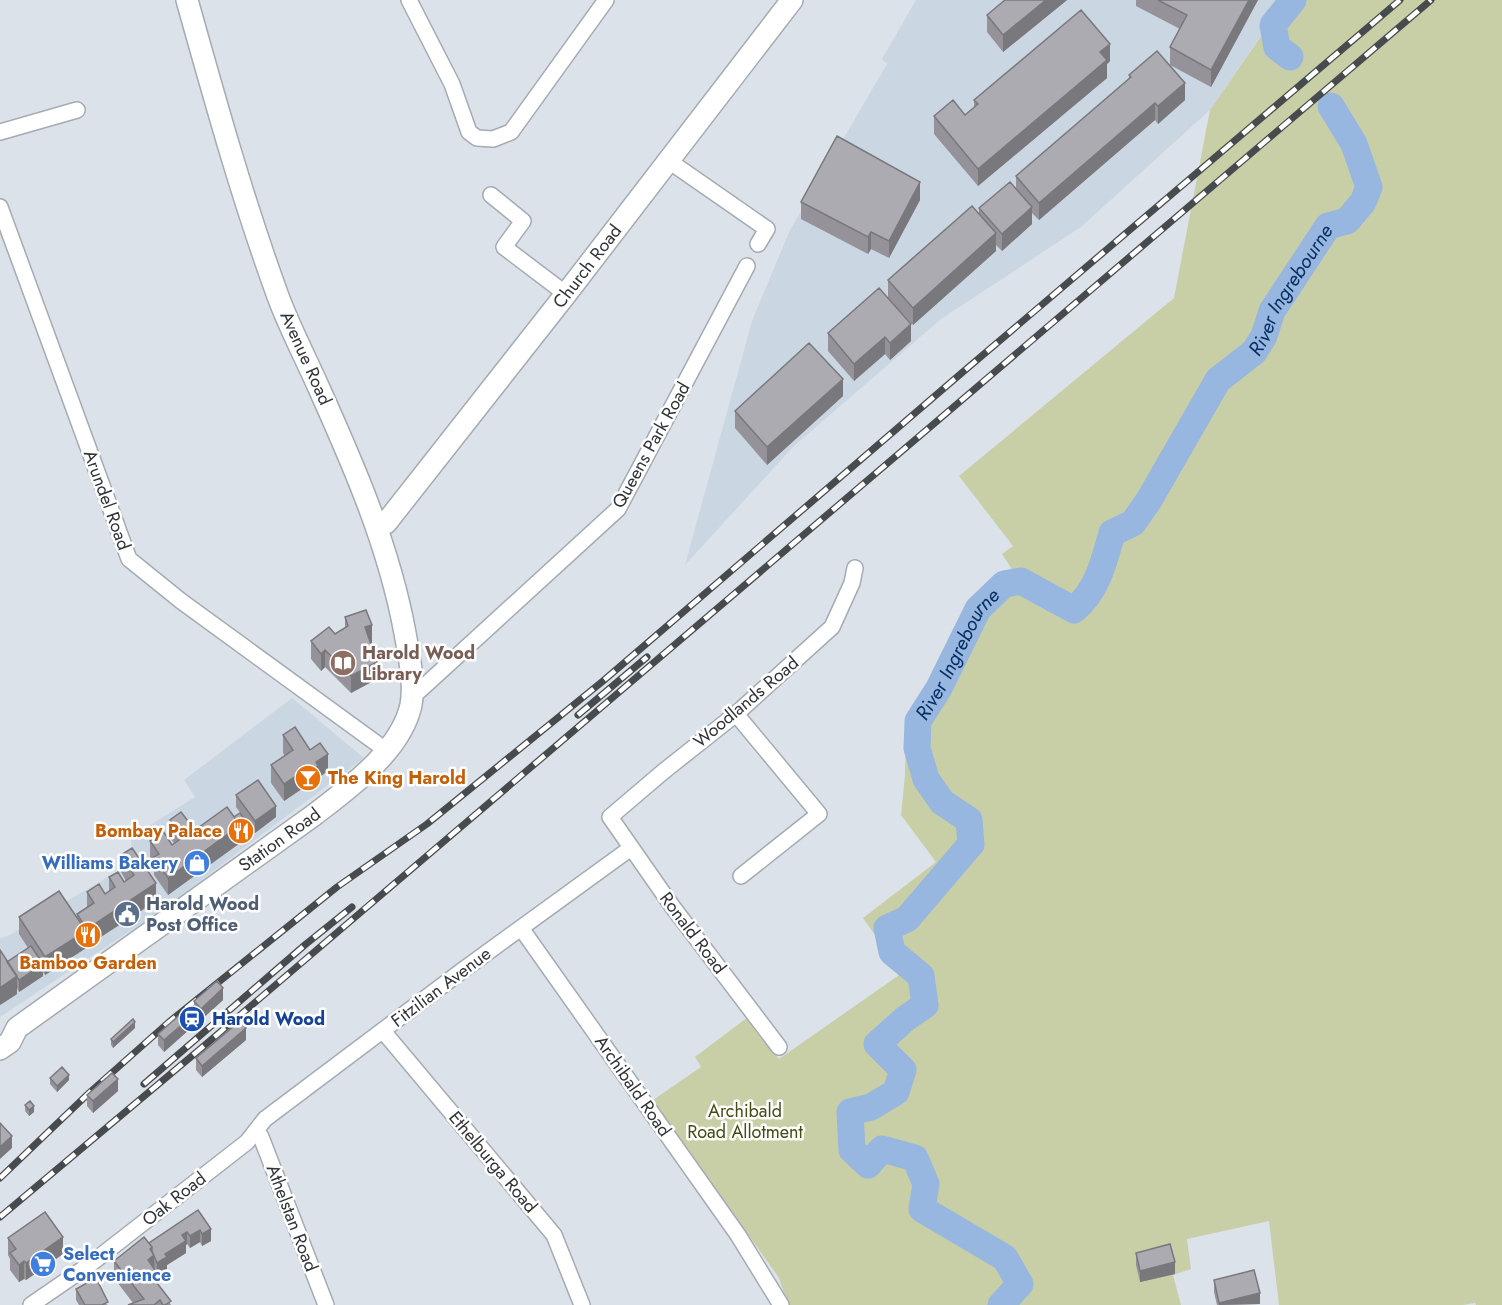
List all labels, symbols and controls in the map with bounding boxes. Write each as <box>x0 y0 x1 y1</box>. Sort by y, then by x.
street label: Church Road <box>547 219 628 314</box>
water label: River Ingrebourne <box>1241 219 1340 361</box>
street label: Avenue Road <box>274 307 338 409</box>
street label: Queens Park Road <box>606 377 696 513</box>
street label: Arundel Road <box>77 446 137 554</box>
water label: River Ingrebourne <box>908 582 1006 726</box>
place label: Harold Wood Library <box>362 640 475 687</box>
library icon: Harold Wood Library <box>328 648 358 678</box>
street label: Woodlands Road <box>688 650 804 754</box>
bar icon: The King Harold <box>293 763 323 793</box>
place label: The King Harold <box>328 765 466 791</box>
street label: Station Road <box>233 801 326 878</box>
restaurant icon: Bombay Palace <box>226 816 256 846</box>
place label: Bombay Palace <box>95 818 222 844</box>
shop icon: Williams Bakery <box>182 848 212 878</box>
place label: Williams Bakery <box>42 850 179 876</box>
street label: Ronald Road <box>654 887 732 979</box>
place label: Harold Wood Post Office <box>146 891 259 938</box>
public building icon: Harold Wood Post Office <box>112 899 142 929</box>
restaurant icon: Bamboo Garden <box>73 920 103 950</box>
street label: Fitzilian Avenue <box>386 941 496 1033</box>
place label: Bamboo Garden <box>19 950 157 976</box>
station icon: Harold Wood <box>177 1004 207 1034</box>
place label: Harold Wood <box>212 1006 325 1032</box>
street label: Archibald Road <box>588 1030 678 1142</box>
park label: Archibald Road Allotment <box>687 1098 803 1145</box>
street label: Ethelburga Road <box>443 1105 543 1219</box>
street label: Athelstan Road <box>260 1161 324 1275</box>
street label: Oak Road <box>136 1166 212 1232</box>
place label: Select Convenience <box>63 1241 171 1288</box>
supermarket icon: Select Convenience <box>28 1249 58 1279</box>

